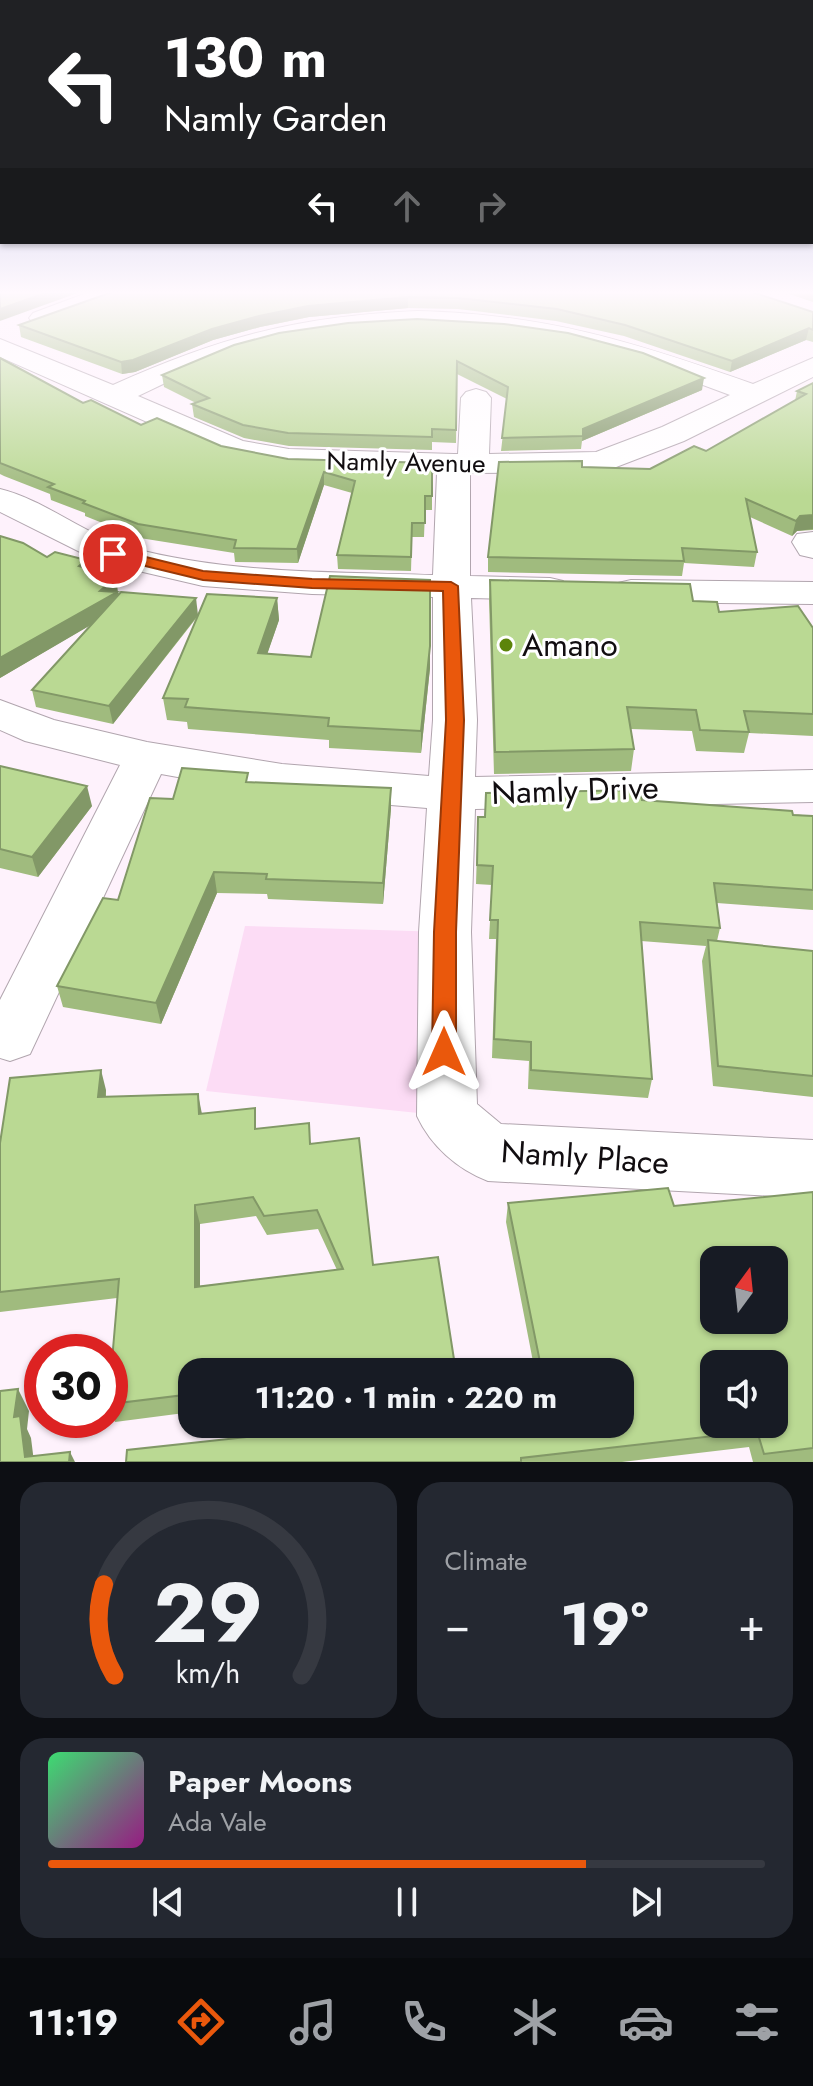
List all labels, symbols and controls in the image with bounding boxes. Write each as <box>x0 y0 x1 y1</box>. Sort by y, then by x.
text: 130 m <box>164 17 327 98</box>
icon: left <box>32 32 136 136</box>
text: Namly Garden <box>164 92 388 144</box>
icon: left <box>301 184 345 228</box>
icon: ahead <box>385 184 429 228</box>
icon: right <box>469 184 513 228</box>
street label: Namly Avenue <box>326 442 486 482</box>
pin <box>79 520 147 588</box>
icon: arrive <box>91 532 135 576</box>
place label: Amano <box>522 622 618 668</box>
marker: Amano <box>497 636 515 654</box>
street label: Namly Drive <box>491 764 659 816</box>
position arrow <box>402 1010 486 1094</box>
street label: Namly Place <box>499 1128 671 1186</box>
north arrow <box>700 1246 788 1334</box>
map controls <box>700 1246 788 1438</box>
speed limit sign: 30 <box>24 1334 128 1438</box>
button: sound <box>700 1350 788 1438</box>
text: 11:20 · 1 min · 220 m <box>255 1376 557 1419</box>
text: Climate <box>445 1542 527 1580</box>
text: 29 <box>153 1553 263 1673</box>
text: 19° <box>560 1581 648 1668</box>
text: − <box>445 1593 470 1657</box>
text: + <box>738 1593 765 1657</box>
text: km/h <box>176 1652 241 1694</box>
text: Paper Moons <box>168 1760 352 1803</box>
text: Ada Vale <box>168 1803 267 1841</box>
icon: previous <box>146 1880 190 1924</box>
icon: pause <box>385 1880 429 1924</box>
icon: next <box>624 1880 668 1924</box>
icon: directions <box>173 1994 229 2050</box>
icon: music <box>285 1994 341 2050</box>
icon: phone <box>396 1994 452 2050</box>
icon: climate <box>507 1994 563 2050</box>
icon: car <box>618 1994 674 2050</box>
icon: filters <box>729 1994 785 2050</box>
text: 11:19 <box>28 1996 118 2048</box>

